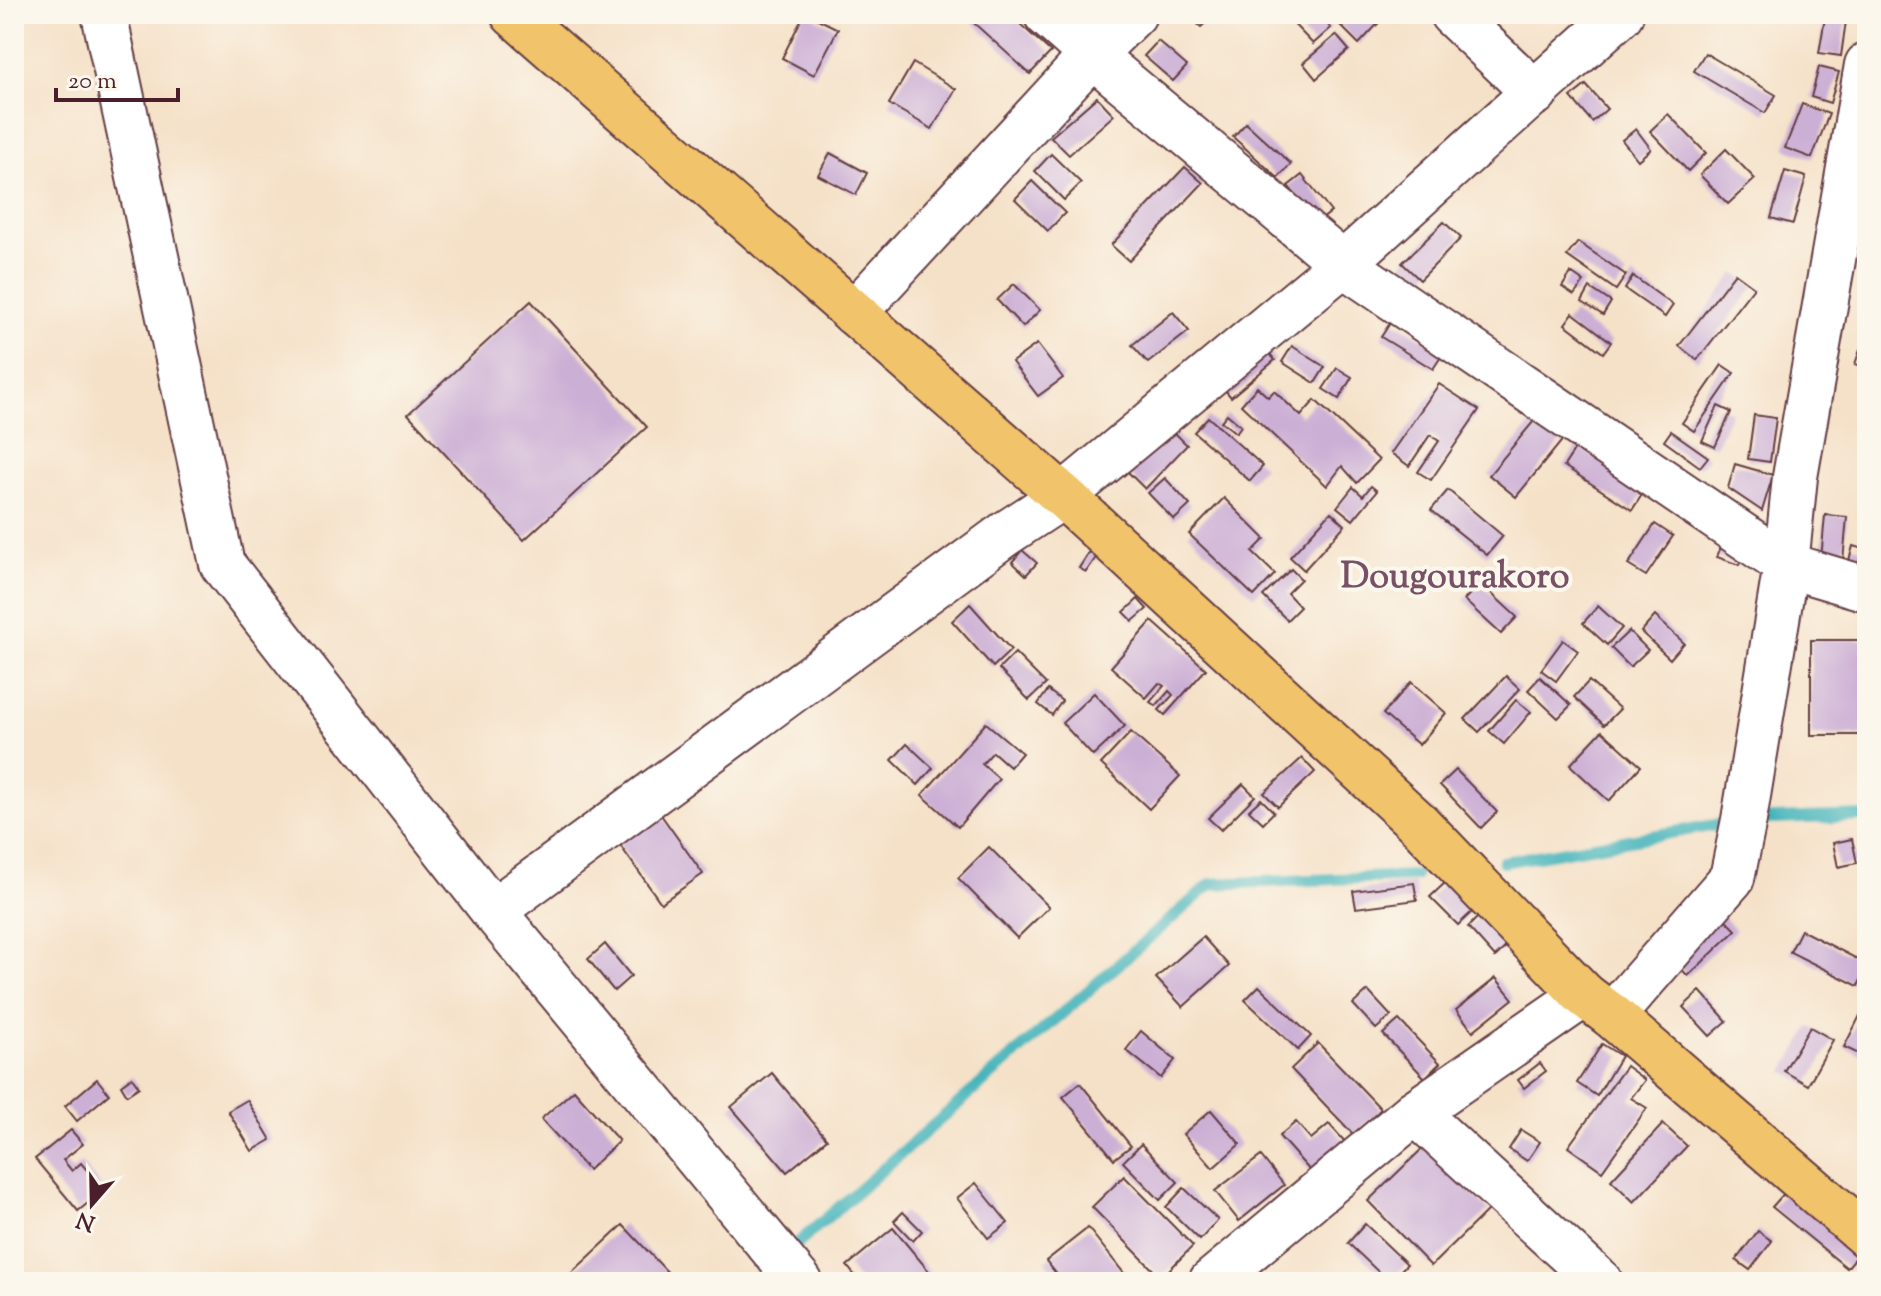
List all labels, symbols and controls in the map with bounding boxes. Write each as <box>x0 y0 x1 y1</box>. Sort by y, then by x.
scale bar <box>56 52 178 102</box>
text: 20 m <box>68 65 117 99</box>
district label: Dougourakoro <box>1341 552 1569 604</box>
north arrow <box>52 1164 132 1244</box>
text: N <box>72 1202 100 1238</box>

